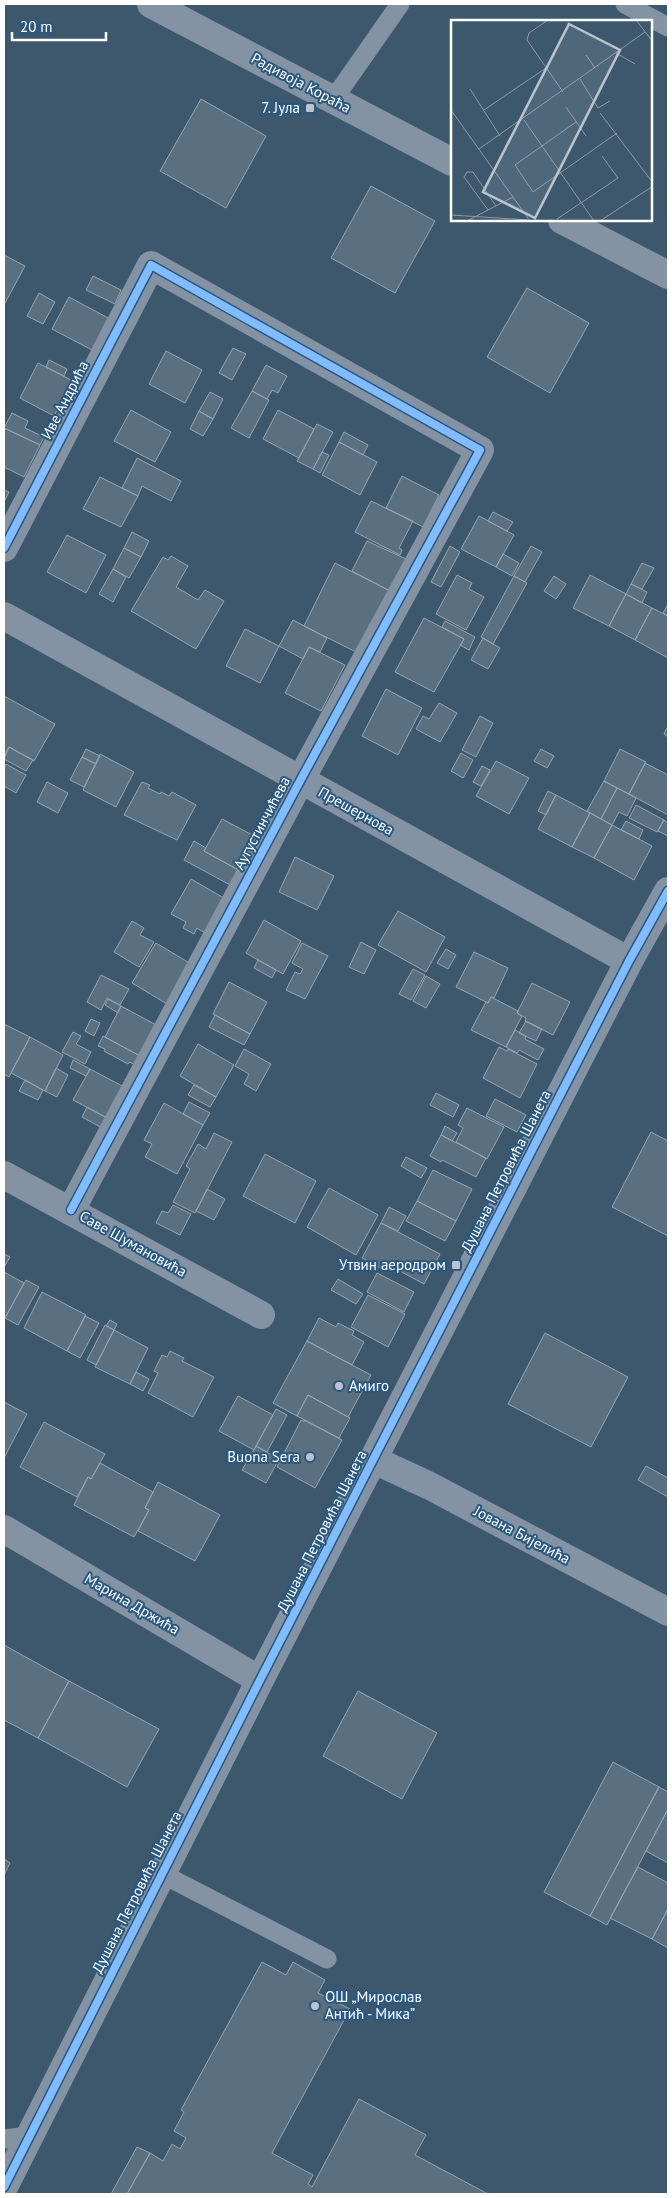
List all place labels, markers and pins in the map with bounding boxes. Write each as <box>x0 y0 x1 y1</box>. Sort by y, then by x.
place label: 7. Јула <box>261 98 300 117</box>
marker: 7. Јула <box>304 102 316 114</box>
place label: Утвин аеродром <box>339 1255 446 1274</box>
marker: Утвин аеродром <box>450 1259 462 1271</box>
place label: Амиго <box>349 1376 389 1395</box>
marker: Амиго <box>333 1380 345 1392</box>
place label: Buona Sera <box>227 1447 300 1466</box>
marker: Buona Sera <box>304 1451 316 1463</box>
place label: ОШ „Мирослав Антић - Мика” <box>325 1987 422 2023</box>
marker: ОШ „Мирослав Антић - Мика” <box>309 2000 321 2012</box>

